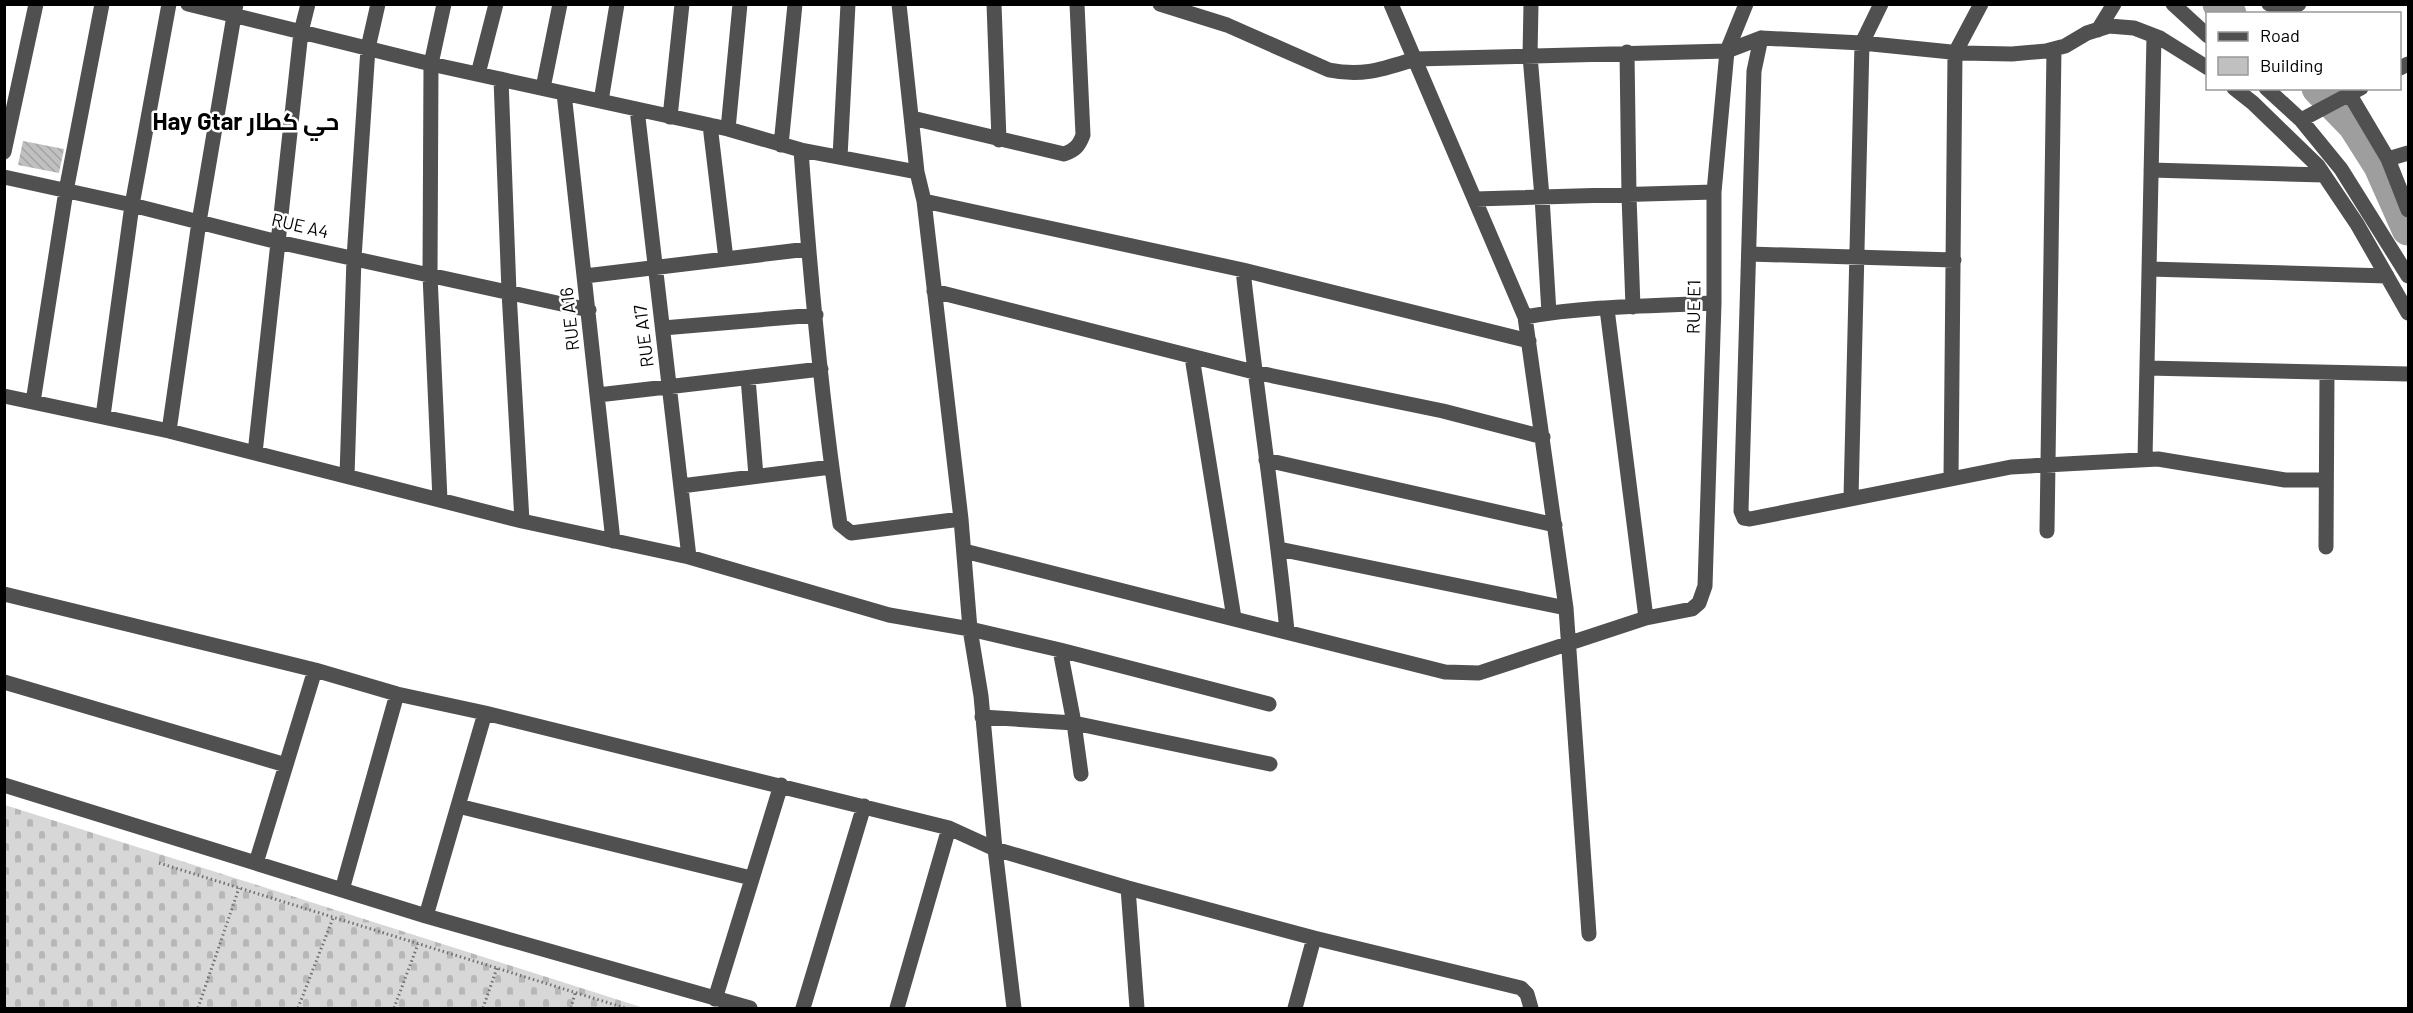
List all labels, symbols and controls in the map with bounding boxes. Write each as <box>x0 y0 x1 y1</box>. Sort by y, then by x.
legend <box>2206 12 2401 90</box>
text: Road <box>2260 24 2300 46</box>
text: Building <box>2260 54 2323 76</box>
district label: Hay Gtar حي كطار <box>153 106 339 141</box>
street label: RUE A4 <box>269 208 331 242</box>
street label: RUE E1 <box>1682 280 1704 334</box>
street label: RUE A16 <box>555 286 583 352</box>
street label: RUE A17 <box>628 303 658 369</box>

